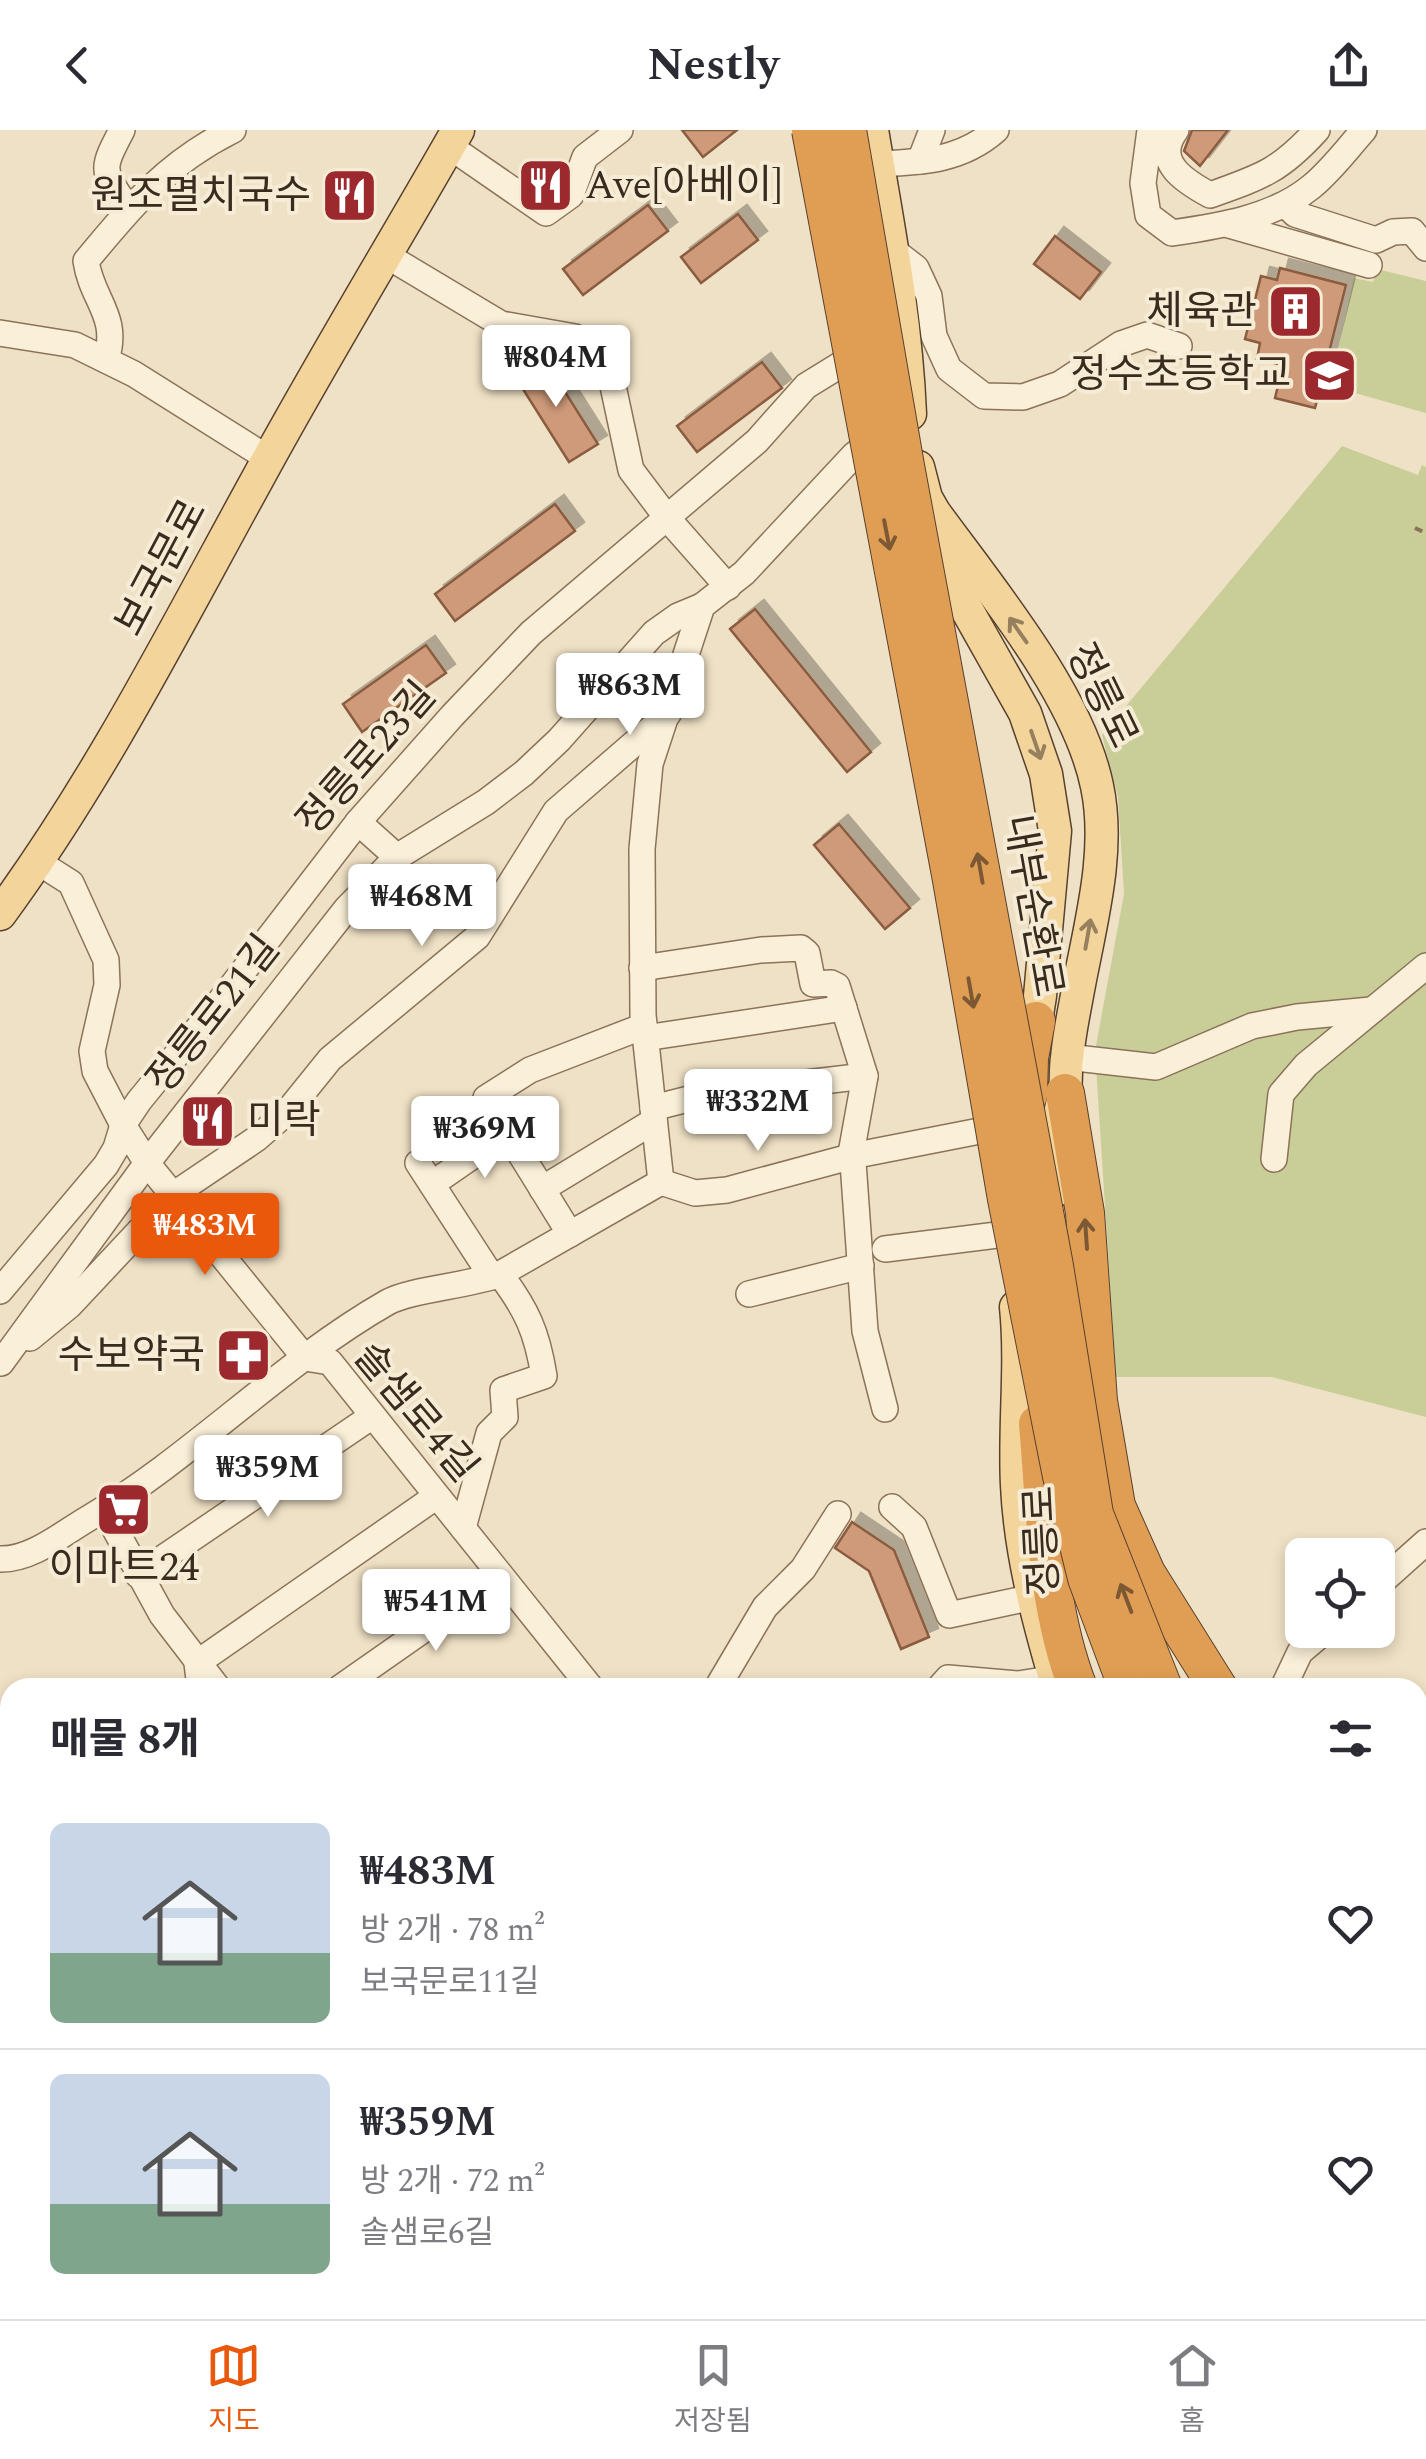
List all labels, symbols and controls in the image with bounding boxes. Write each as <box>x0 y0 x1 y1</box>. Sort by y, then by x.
text: Nestly <box>647 31 779 100</box>
icon: back <box>50 38 105 93</box>
icon: share <box>1321 38 1376 93</box>
restaurant icon: Ave[아베이] <box>516 156 576 216</box>
place label: Ave[아베이] <box>585 156 782 217</box>
place label: 원조멸치국수 <box>90 166 311 227</box>
restaurant icon: 원조멸치국수 <box>320 166 380 226</box>
place label: 체육관 <box>1147 282 1257 343</box>
building icon: 체육관 <box>1266 282 1326 342</box>
pin: ₩804M <box>486 325 626 410</box>
text: ₩804M <box>504 333 608 382</box>
place label: 정수초등학교 <box>1070 345 1291 406</box>
school or university icon: 정수초등학교 <box>1300 345 1360 405</box>
street label: 보국문로 <box>101 489 223 647</box>
one-way arrow <box>879 519 898 551</box>
one-way arrow <box>1008 617 1029 645</box>
street label: 정릉로 <box>1049 633 1153 759</box>
pin: ₩863M <box>560 653 700 738</box>
text: ₩863M <box>578 661 682 710</box>
street label: 정릉로23길 <box>283 668 451 850</box>
one-way arrow <box>1029 729 1047 761</box>
street label: 내부순환로 <box>986 810 1078 1002</box>
one-way arrow <box>970 853 989 885</box>
pin: ₩468M <box>352 864 492 949</box>
text: ₩468M <box>370 872 474 921</box>
one-way arrow <box>1079 918 1098 951</box>
street label: 정릉로21길 <box>132 922 296 1108</box>
one-way arrow <box>962 976 981 1009</box>
pin: ₩332M <box>688 1069 828 1154</box>
text: ₩332M <box>706 1077 810 1126</box>
restaurant icon: 미락 <box>178 1091 238 1151</box>
place label: 미락 <box>247 1091 321 1152</box>
pin: ₩369M <box>415 1096 555 1181</box>
text: ₩369M <box>433 1104 537 1153</box>
pin: ₩483M <box>135 1193 275 1278</box>
text: ₩483M <box>153 1201 257 1250</box>
one-way arrow <box>1077 1219 1096 1251</box>
place label: 수보약국 <box>58 1326 205 1387</box>
pharmacy icon: 수보약국 <box>214 1326 274 1386</box>
street label: 솔샘로4길 <box>338 1329 492 1497</box>
pin: ₩359M <box>198 1435 338 1520</box>
text: ₩359M <box>216 1443 320 1492</box>
supermarket icon: 이마트24 <box>94 1479 154 1539</box>
street label: 정릉로 <box>1010 1484 1076 1598</box>
place label: 이마트24 <box>49 1538 199 1599</box>
map controls <box>1285 1538 1395 1648</box>
button: locate <box>1285 1538 1395 1648</box>
pin: ₩541M <box>366 1569 506 1654</box>
text: ₩541M <box>384 1577 488 1626</box>
one-way arrow <box>1115 1583 1133 1613</box>
text: 매물 8개 <box>50 1709 200 1772</box>
icon: filters <box>1323 1711 1378 1766</box>
text: ₩483M <box>360 1840 496 1903</box>
icon: home <box>130 1863 250 1983</box>
icon: heart <box>1323 1896 1378 1951</box>
text: 방 2개 · 78 m² <box>360 1906 545 1955</box>
text: 보국문로11길 <box>360 1958 539 2007</box>
text: ₩359M <box>360 2091 496 2154</box>
icon: home <box>130 2114 250 2234</box>
icon: heart <box>1323 2147 1378 2202</box>
text: 방 2개 · 72 m² <box>360 2157 545 2206</box>
text: 솔샘로6길 <box>360 2209 494 2258</box>
tab: 지도 <box>206 2338 261 2443</box>
tab: 저장됨 <box>674 2338 752 2443</box>
tab: 홈 <box>1165 2338 1220 2443</box>

